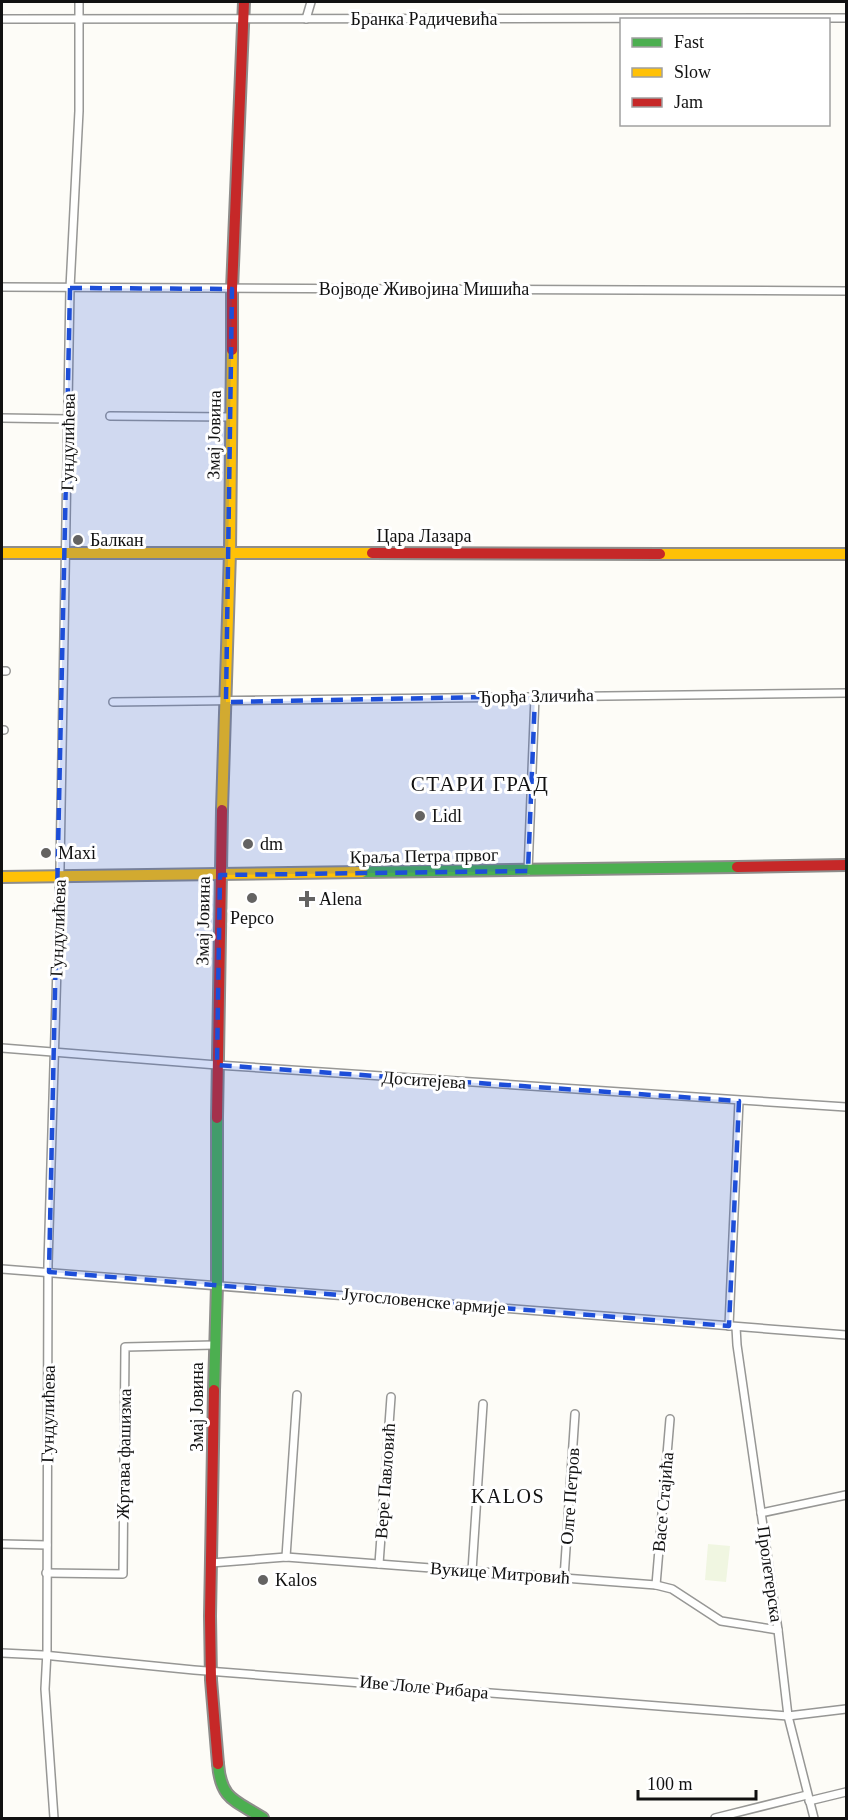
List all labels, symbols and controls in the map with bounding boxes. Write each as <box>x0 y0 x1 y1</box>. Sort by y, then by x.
street label: Бранка Радичевића <box>351 9 497 29</box>
legend <box>620 18 830 126</box>
text: Fast <box>674 32 704 52</box>
text: Slow <box>674 62 711 82</box>
text: Jam <box>674 92 703 112</box>
street label: Војводе Живојина Мишића <box>319 279 529 299</box>
street label: Змај Јовина <box>203 390 225 480</box>
street label: Гундулићева <box>57 393 79 491</box>
street label: Цара Лазара <box>377 526 471 546</box>
place label: Балкан <box>90 530 144 550</box>
marker: Балкан <box>71 533 85 547</box>
street label: Ђорђа Зличића <box>478 685 594 707</box>
district label: СТАРИ ГРАД <box>411 772 549 796</box>
place label: Lidl <box>432 806 462 826</box>
marker: Lidl <box>413 809 427 823</box>
place label: dm <box>260 834 283 854</box>
marker: dm <box>241 837 255 851</box>
place label: Maxi <box>58 843 96 863</box>
street label: Краља Петра првог <box>350 845 498 867</box>
marker: Maxi <box>39 846 53 860</box>
street label: Змај Јовина <box>192 876 214 966</box>
street label: Гундулићева <box>46 879 70 977</box>
place label: Alena <box>319 889 362 909</box>
marker: Pepco <box>245 891 259 905</box>
marker: Alena <box>300 892 314 906</box>
place label: Pepco <box>230 908 274 928</box>
street label: Доситејева <box>381 1067 467 1093</box>
street label: Југословенске армије <box>341 1284 507 1318</box>
street label: Змај Јовина <box>187 1362 207 1452</box>
street label: Гундулићева <box>37 1365 59 1463</box>
street label: Жртава фашизма <box>113 1388 135 1520</box>
street label: Вере Павловић <box>371 1423 399 1539</box>
street label: Олге Петров <box>557 1447 583 1545</box>
street label: Васе Стајића <box>649 1451 677 1553</box>
district label: KALOS <box>471 1485 545 1507</box>
street label: Пролетерска <box>753 1525 787 1623</box>
street label: Вукице Митровић <box>429 1558 571 1588</box>
place label: Kalos <box>275 1570 317 1590</box>
marker: Kalos <box>256 1573 270 1587</box>
street label: Иве Лоле Рибара <box>359 1671 489 1703</box>
scale bar <box>638 1763 756 1801</box>
text: 100 m <box>647 1774 693 1794</box>

